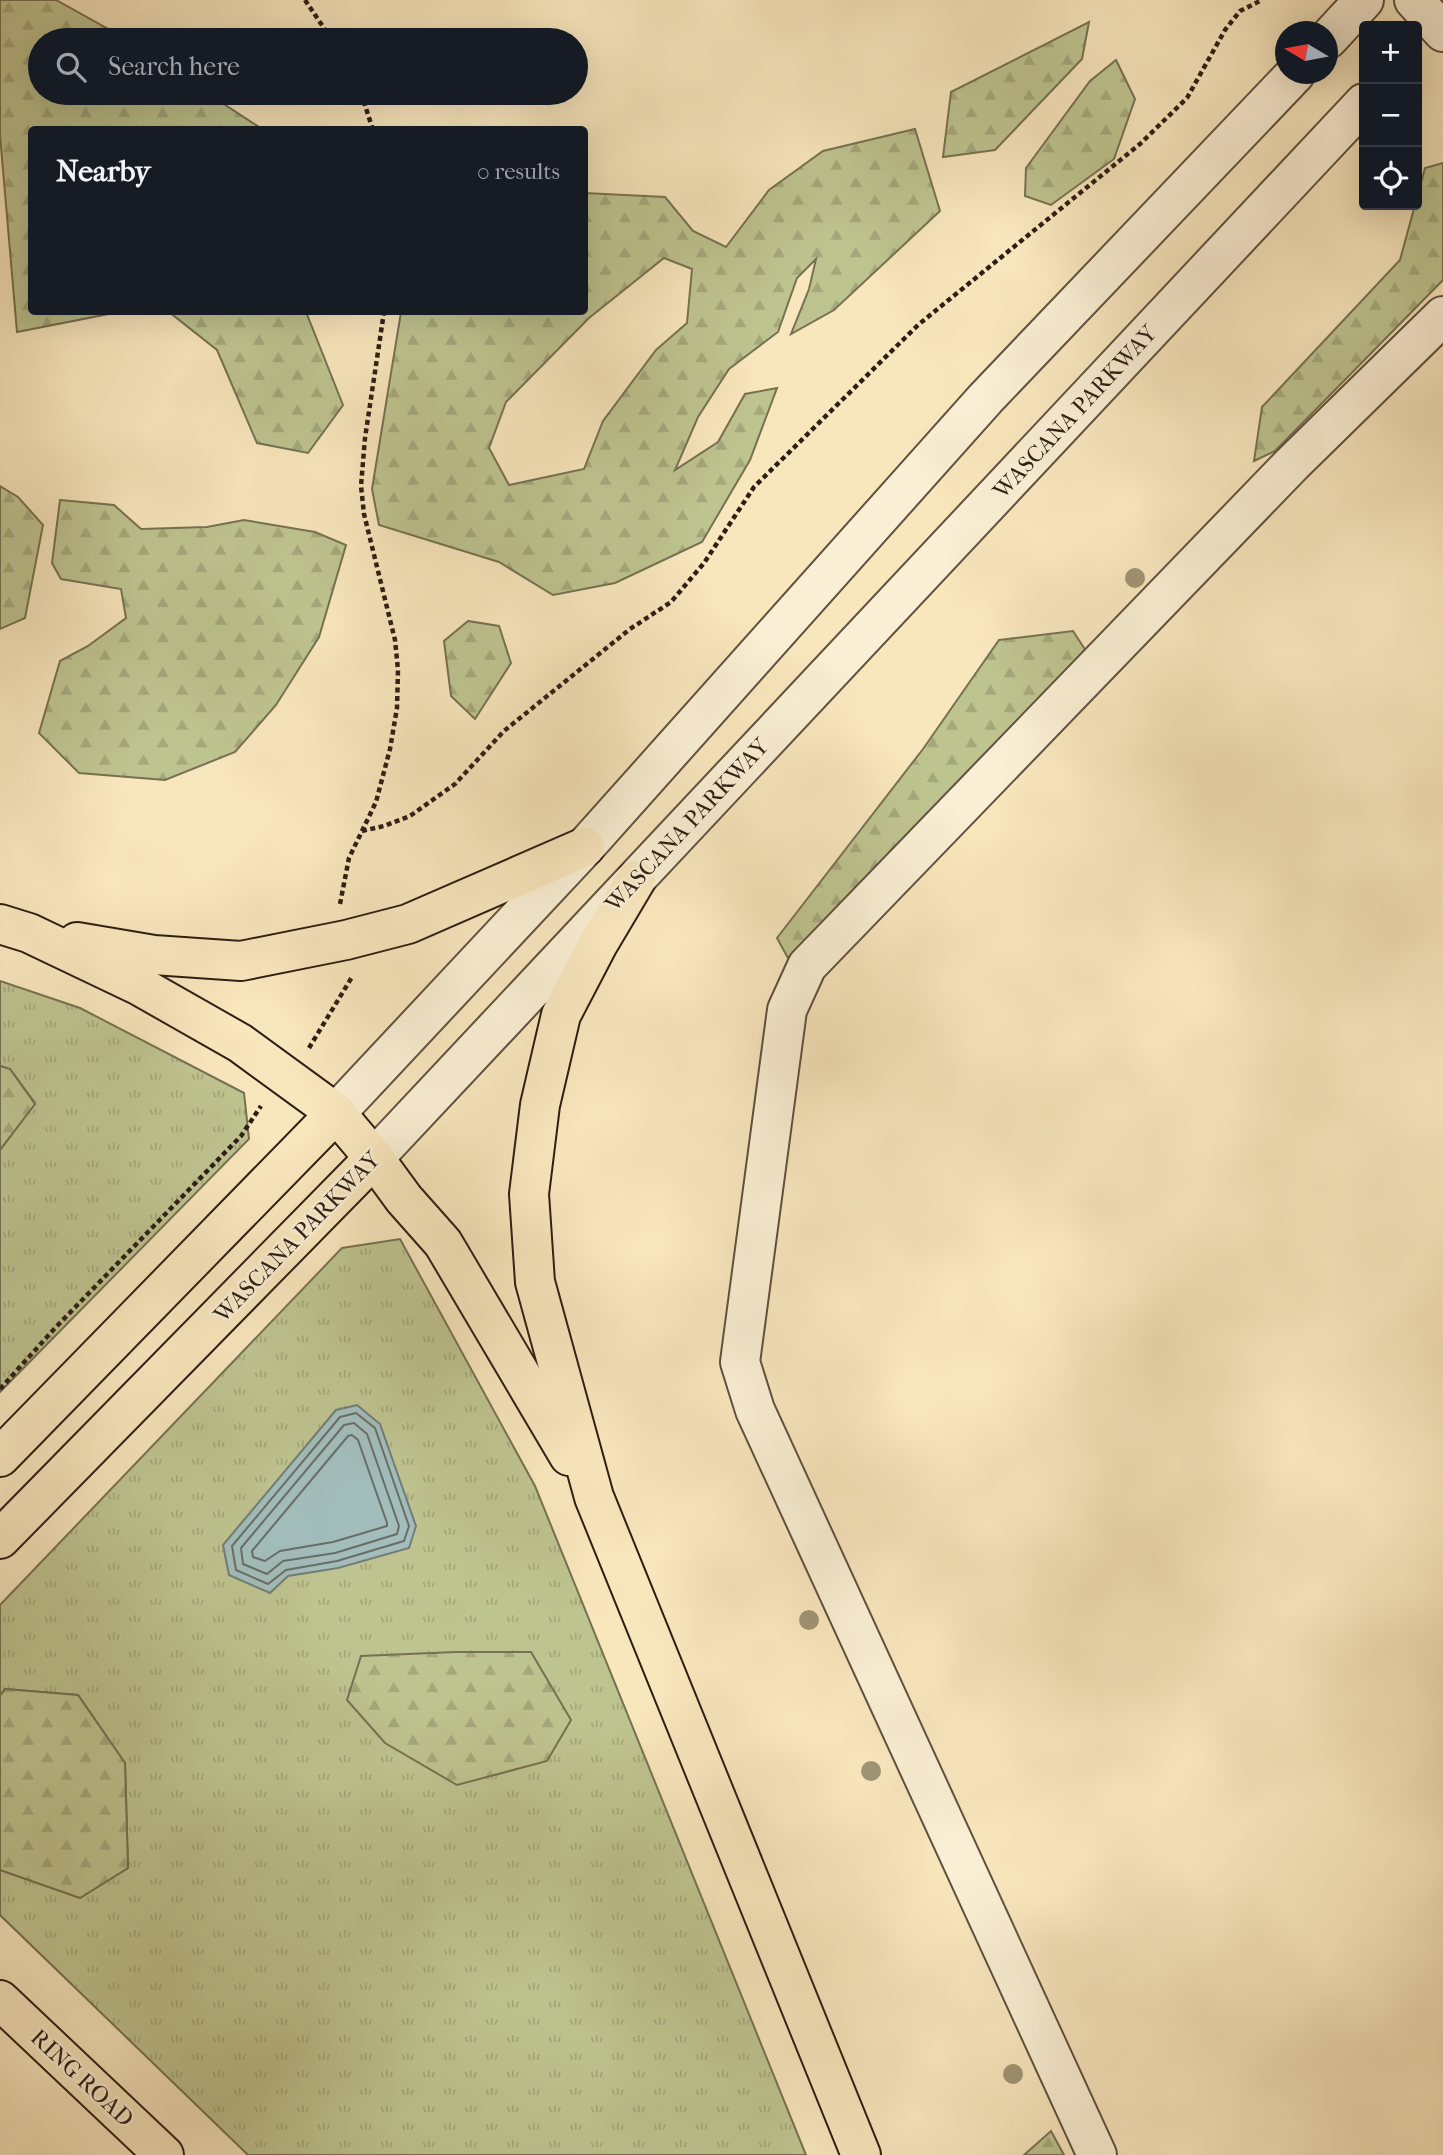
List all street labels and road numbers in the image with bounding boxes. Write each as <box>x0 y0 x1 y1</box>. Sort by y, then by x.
street label: WASCANA PARKWAY <box>987 319 1163 505</box>
street label: WASCANA PARKWAY <box>599 732 775 918</box>
street label: WASCANA PARKWAY <box>208 1145 387 1329</box>
street label: RING ROAD <box>25 2024 139 2132</box>

